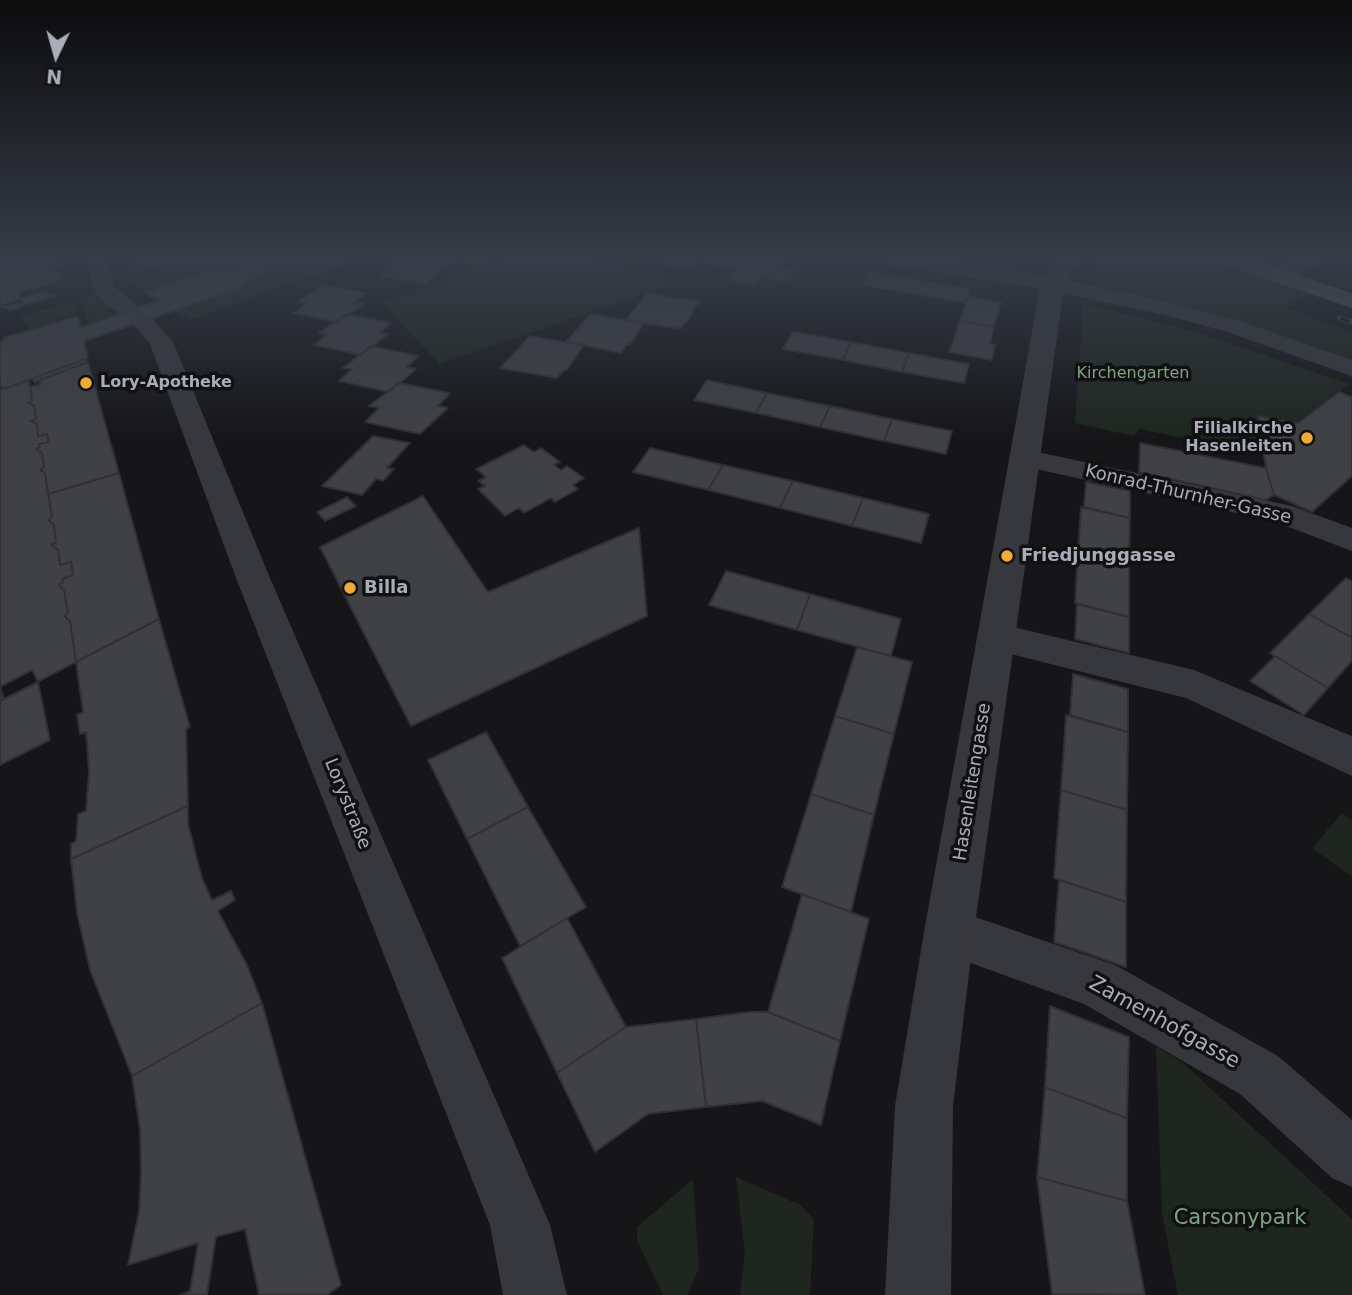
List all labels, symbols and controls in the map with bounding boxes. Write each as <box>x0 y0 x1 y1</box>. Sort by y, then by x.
north arrow <box>21 21 91 91</box>
text: N <box>45 65 63 89</box>
park label: Kirchengarten <box>1077 364 1189 384</box>
place label: Lory-Apotheke <box>100 373 232 393</box>
marker: Lory-Apotheke <box>78 375 94 391</box>
place label: Filialkirche Hasenleiten <box>1185 419 1293 457</box>
marker: Filialkirche Hasenleiten <box>1299 430 1315 446</box>
street label: Konrad-Thurnher-Gasse <box>1083 461 1293 529</box>
place label: Friedjunggasse <box>1021 545 1176 567</box>
marker: Friedjunggasse <box>999 548 1015 564</box>
place label: Billa <box>364 577 408 599</box>
marker: Billa <box>342 580 358 596</box>
street label: Hasenleitengasse <box>950 702 996 862</box>
street label: Lorystraße <box>319 755 375 853</box>
street label: Zamenhofgasse <box>1084 971 1244 1075</box>
park label: Carsonypark <box>1174 1206 1306 1232</box>

